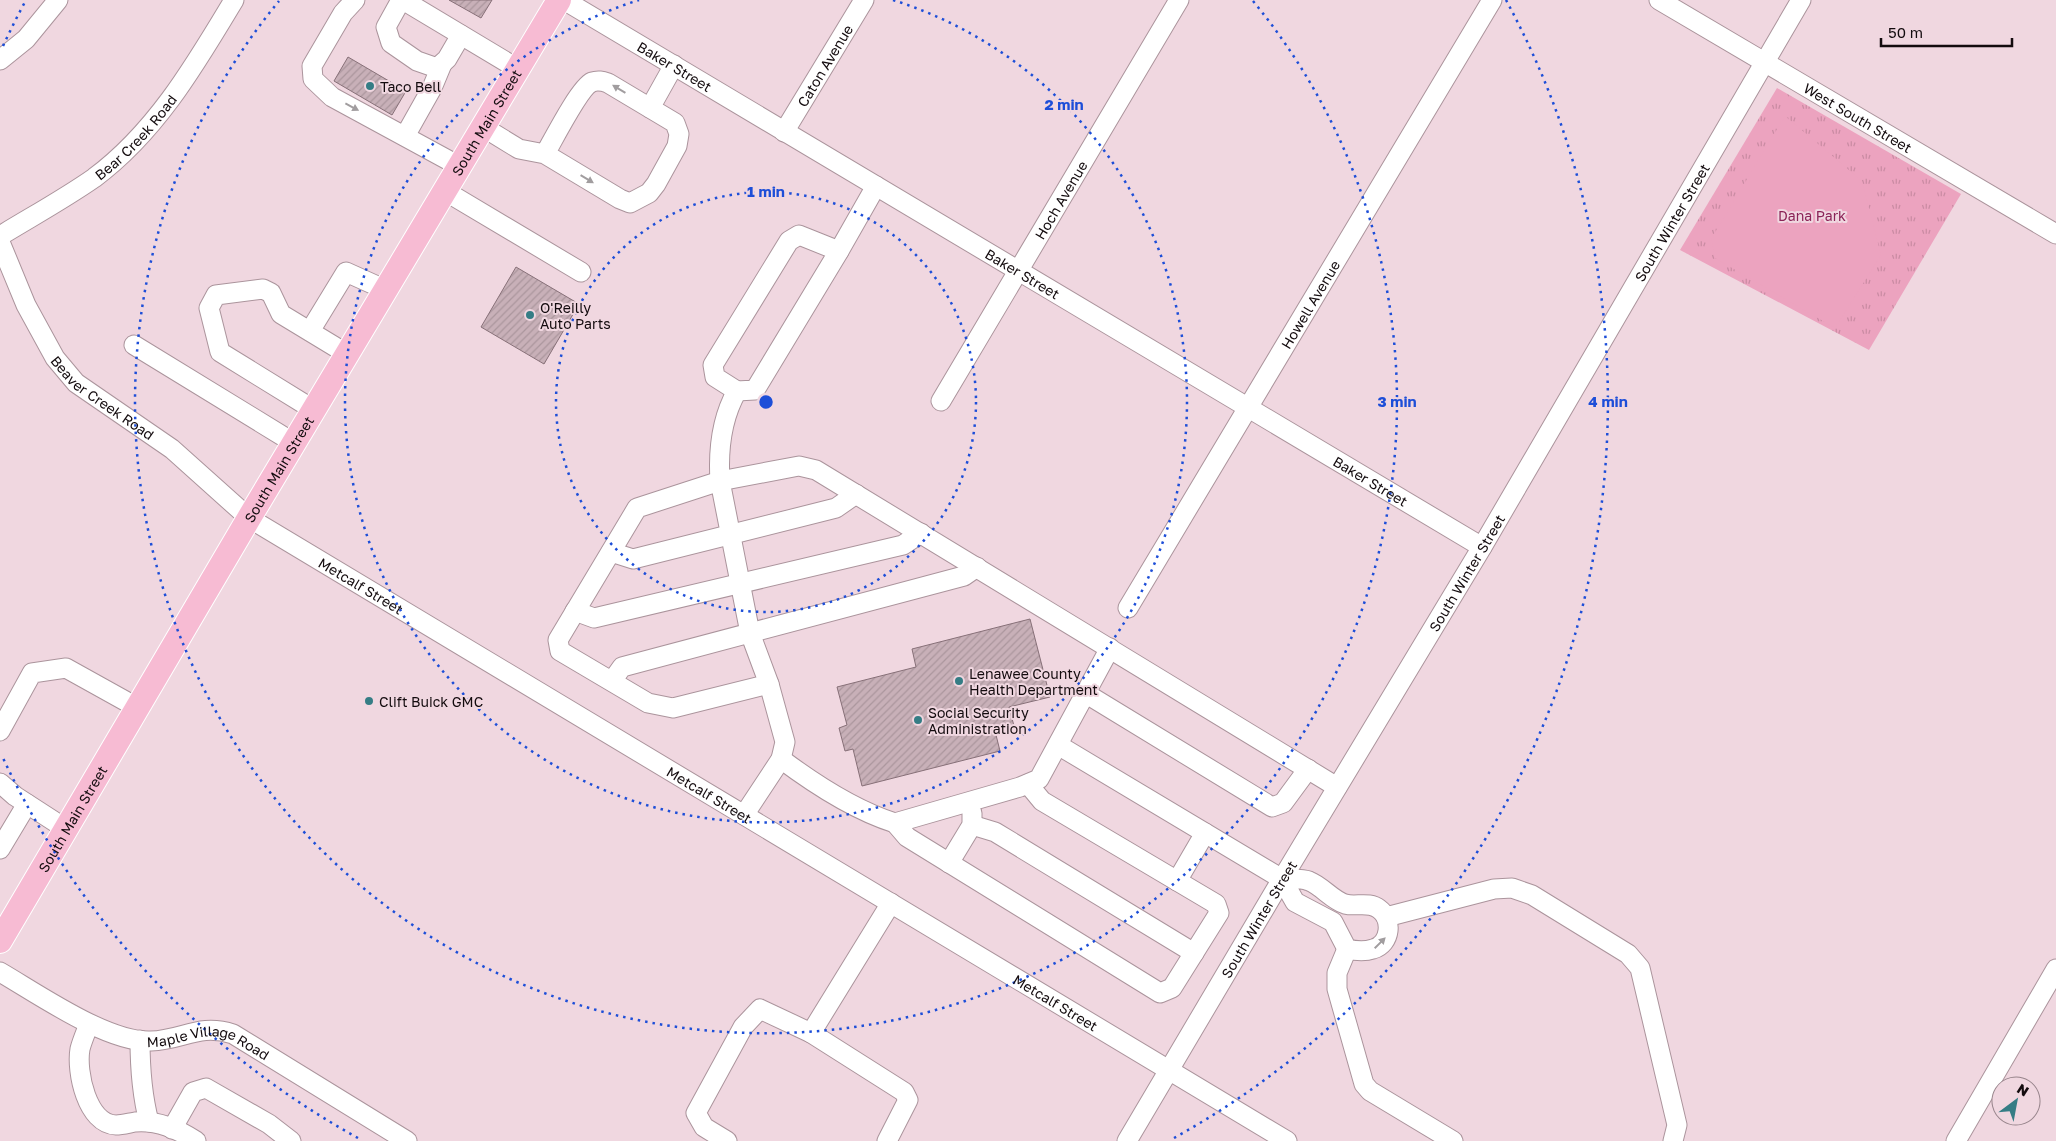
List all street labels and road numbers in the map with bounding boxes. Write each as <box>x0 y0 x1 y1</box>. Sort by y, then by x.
street label: Caton Avenue <box>793 21 856 109</box>
street label: Baker Street <box>635 37 715 95</box>
street label: South Main Street <box>447 66 524 179</box>
street label: West South Street <box>1801 79 1915 156</box>
street label: Bear Creek Road <box>91 91 180 183</box>
street label: Hoch Avenue <box>1031 157 1090 242</box>
street label: South Winter Street <box>1630 160 1712 284</box>
street label: Baker Street <box>983 245 1063 302</box>
street label: Howell Avenue <box>1277 257 1343 352</box>
street label: Beaver Creek Road <box>48 352 158 443</box>
street label: South Main Street <box>240 413 317 525</box>
street label: Baker Street <box>1330 452 1411 509</box>
street label: South Winter Street <box>1425 511 1508 634</box>
street label: Metcalf Street <box>316 553 407 617</box>
street label: South Main Street <box>34 762 110 875</box>
street label: Metcalf Street <box>664 762 755 826</box>
street label: South Winter Street <box>1217 857 1300 981</box>
street label: Metcalf Street <box>1010 970 1101 1034</box>
street label: Maple Village Road <box>146 1022 273 1063</box>

